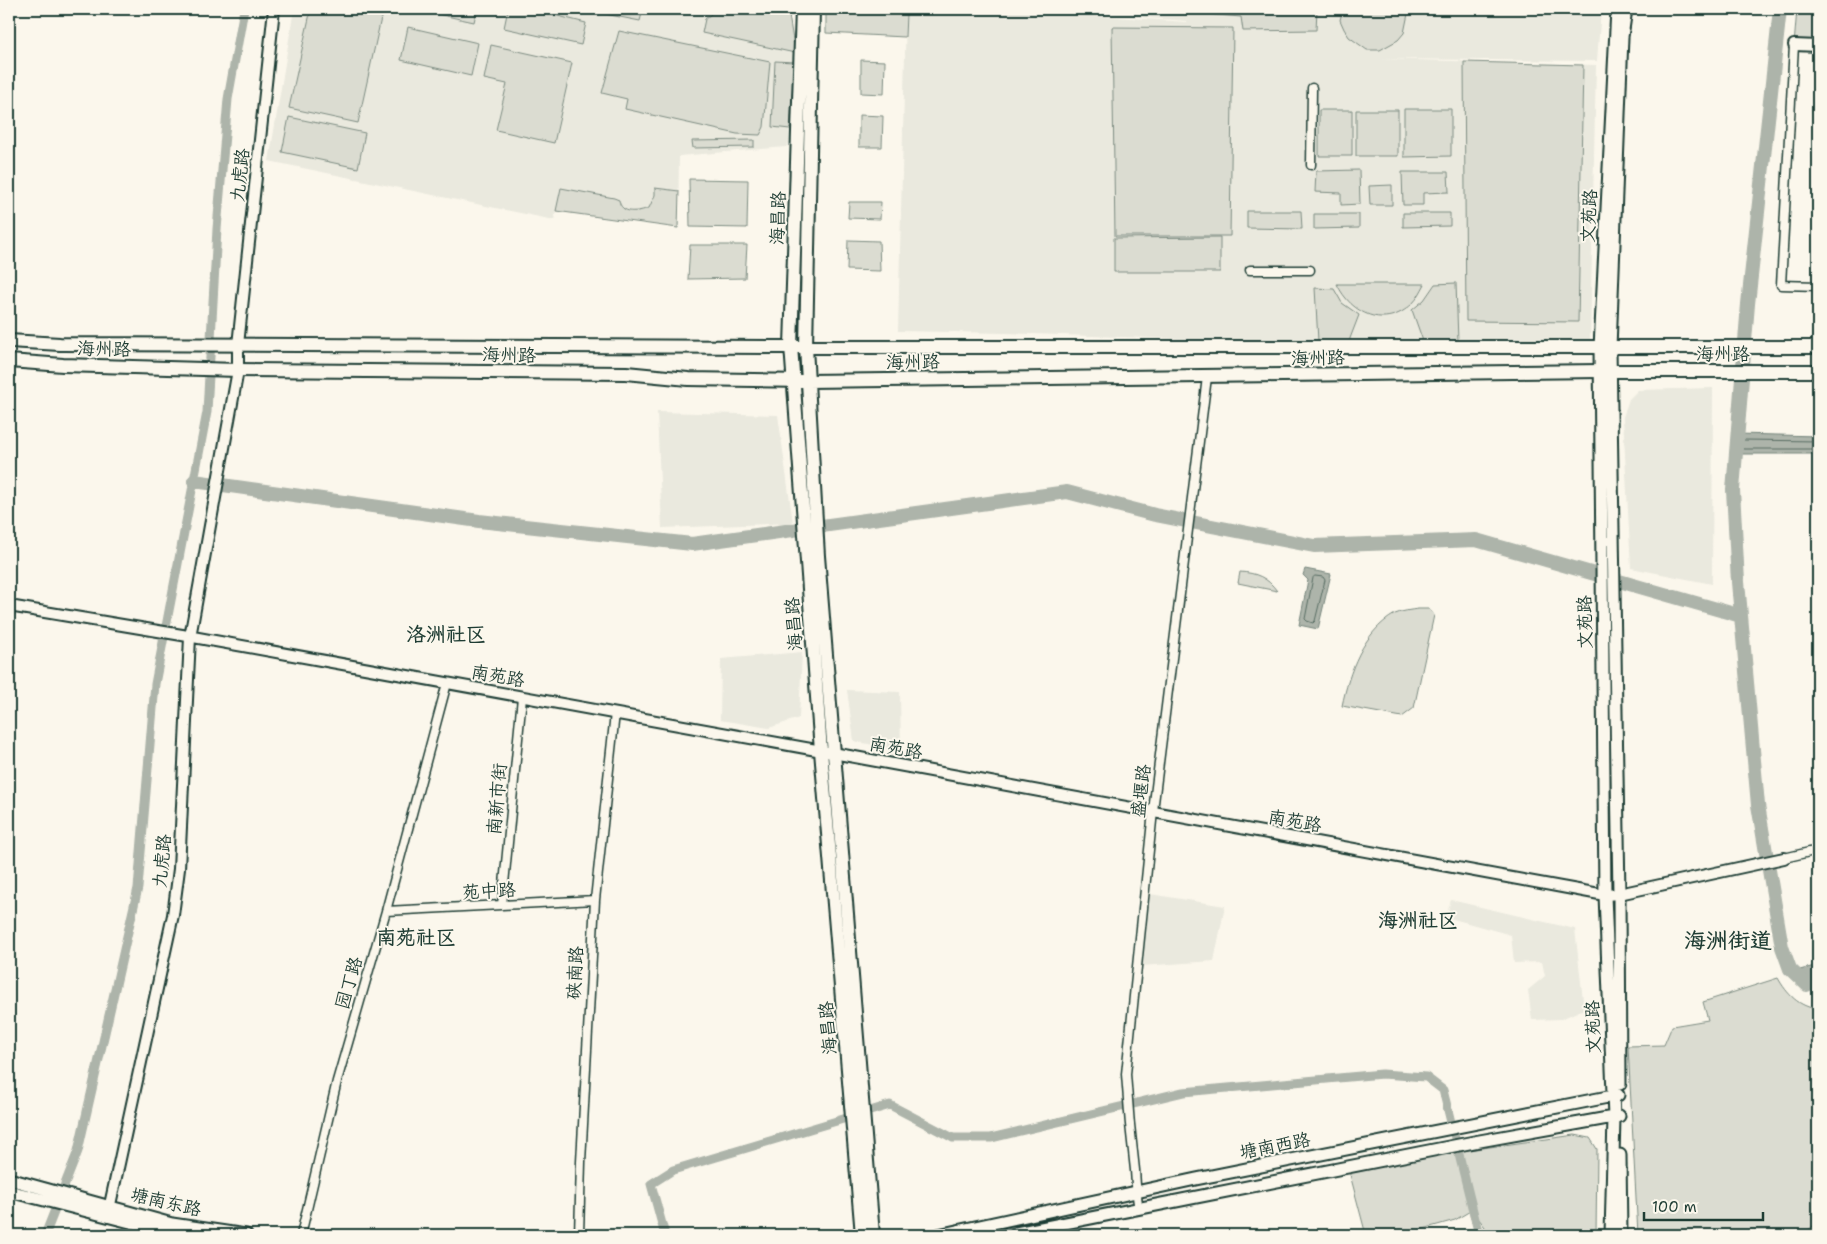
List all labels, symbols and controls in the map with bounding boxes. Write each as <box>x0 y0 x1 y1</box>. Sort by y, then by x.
street label: 九虎路 <box>225 147 255 203</box>
street label: 文苑路 <box>1576 188 1602 244</box>
street label: 海昌路 <box>765 191 791 245</box>
street label: 海州路 <box>77 337 131 361</box>
street label: 海州路 <box>1696 342 1750 366</box>
street label: 海州路 <box>482 343 536 367</box>
street label: 海州路 <box>1291 346 1345 370</box>
street label: 海州路 <box>886 350 940 374</box>
street label: 文苑路 <box>1573 595 1597 649</box>
street label: 海昌路 <box>780 596 808 652</box>
district label: 洛洲社区 <box>406 621 486 647</box>
street label: 南苑路 <box>469 659 527 693</box>
street label: 南苑路 <box>867 731 925 765</box>
street label: 南新市街 <box>482 762 512 836</box>
street label: 盛堰路 <box>1126 763 1156 819</box>
street label: 南苑路 <box>1266 804 1324 838</box>
street label: 九虎路 <box>148 833 176 889</box>
street label: 苑中路 <box>461 878 517 904</box>
district label: 海洲社区 <box>1378 907 1458 933</box>
district label: 南苑社区 <box>376 924 456 950</box>
district label: 海洲街道 <box>1684 926 1772 955</box>
street label: 硖南路 <box>562 945 588 1001</box>
street label: 园丁路 <box>330 954 368 1012</box>
street label: 海昌路 <box>814 1000 842 1056</box>
street label: 文苑路 <box>1580 1000 1606 1054</box>
street label: 塘南西路 <box>1237 1127 1313 1165</box>
street label: 塘南东路 <box>128 1182 204 1222</box>
scale bar <box>1644 1189 1763 1221</box>
text: 100 m <box>1652 1197 1697 1217</box>

